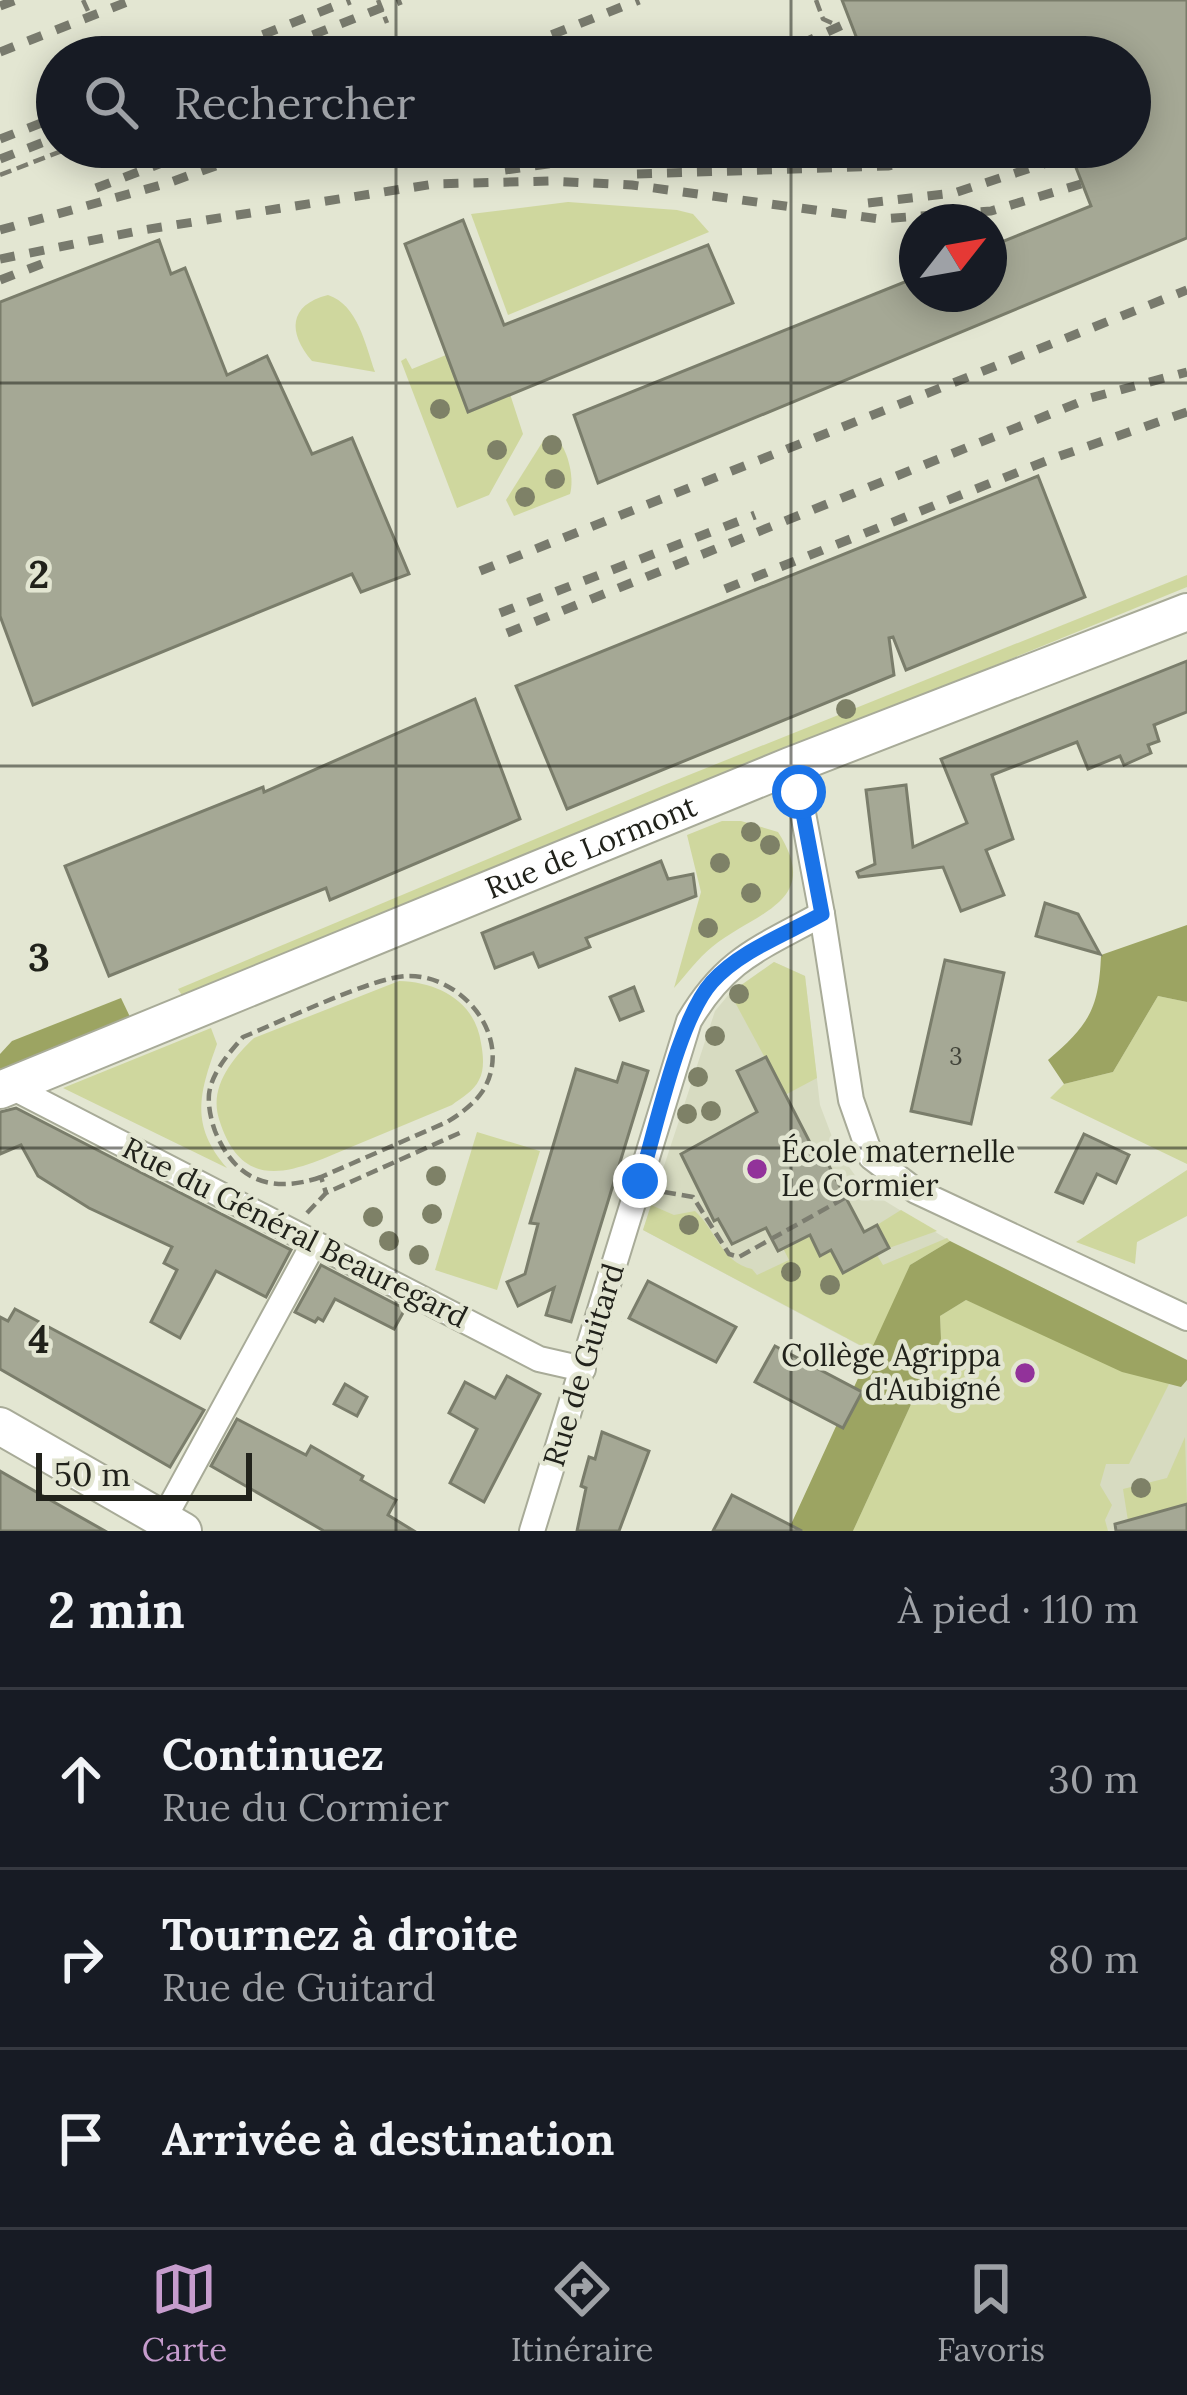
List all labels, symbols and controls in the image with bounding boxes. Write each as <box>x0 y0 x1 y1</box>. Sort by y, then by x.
search box <box>36 36 1151 168</box>
icon: search <box>78 69 144 135</box>
text: Rechercher <box>174 74 415 131</box>
north arrow <box>899 204 1007 312</box>
text: 2 <box>29 549 49 599</box>
route start <box>772 765 826 819</box>
street label: Rue de Lormont <box>480 786 702 907</box>
text: 3 <box>28 932 50 982</box>
house number: 3 <box>949 1041 963 1072</box>
street label: Rue du Général Beauregard <box>116 1128 474 1337</box>
place label: École maternelle Le Cormier <box>781 1132 1015 1204</box>
route end <box>613 1154 667 1208</box>
marker: École maternelle Le Cormier <box>744 1156 770 1182</box>
street label: Rue de Guitard <box>534 1258 632 1471</box>
text: 4 <box>28 1314 50 1364</box>
place label: Collège Agrippa d'Aubigné <box>781 1336 1001 1409</box>
marker: Collège Agrippa d'Aubigné <box>1012 1360 1038 1386</box>
scale bar <box>36 1447 252 1500</box>
text: 50 m <box>54 1453 131 1495</box>
text: 2 min <box>48 1577 185 1642</box>
text: À pied · 110 m <box>898 1584 1139 1634</box>
text: Continuez <box>162 1725 384 1782</box>
icon: ahead <box>48 1746 114 1812</box>
text: 30 m <box>1048 1754 1139 1804</box>
text: Rue du Cormier <box>162 1782 449 1832</box>
text: Tournez à droite <box>162 1905 518 1962</box>
icon: right <box>48 1926 114 1992</box>
text: 80 m <box>1048 1934 1139 1984</box>
text: Rue de Guitard <box>162 1962 436 2012</box>
icon: arrive <box>48 2106 114 2172</box>
text: Arrivée à destination <box>162 2110 615 2167</box>
tab: Carte <box>142 2256 227 2370</box>
tab: Itinéraire <box>511 2256 653 2370</box>
tab: Favoris <box>937 2256 1045 2370</box>

